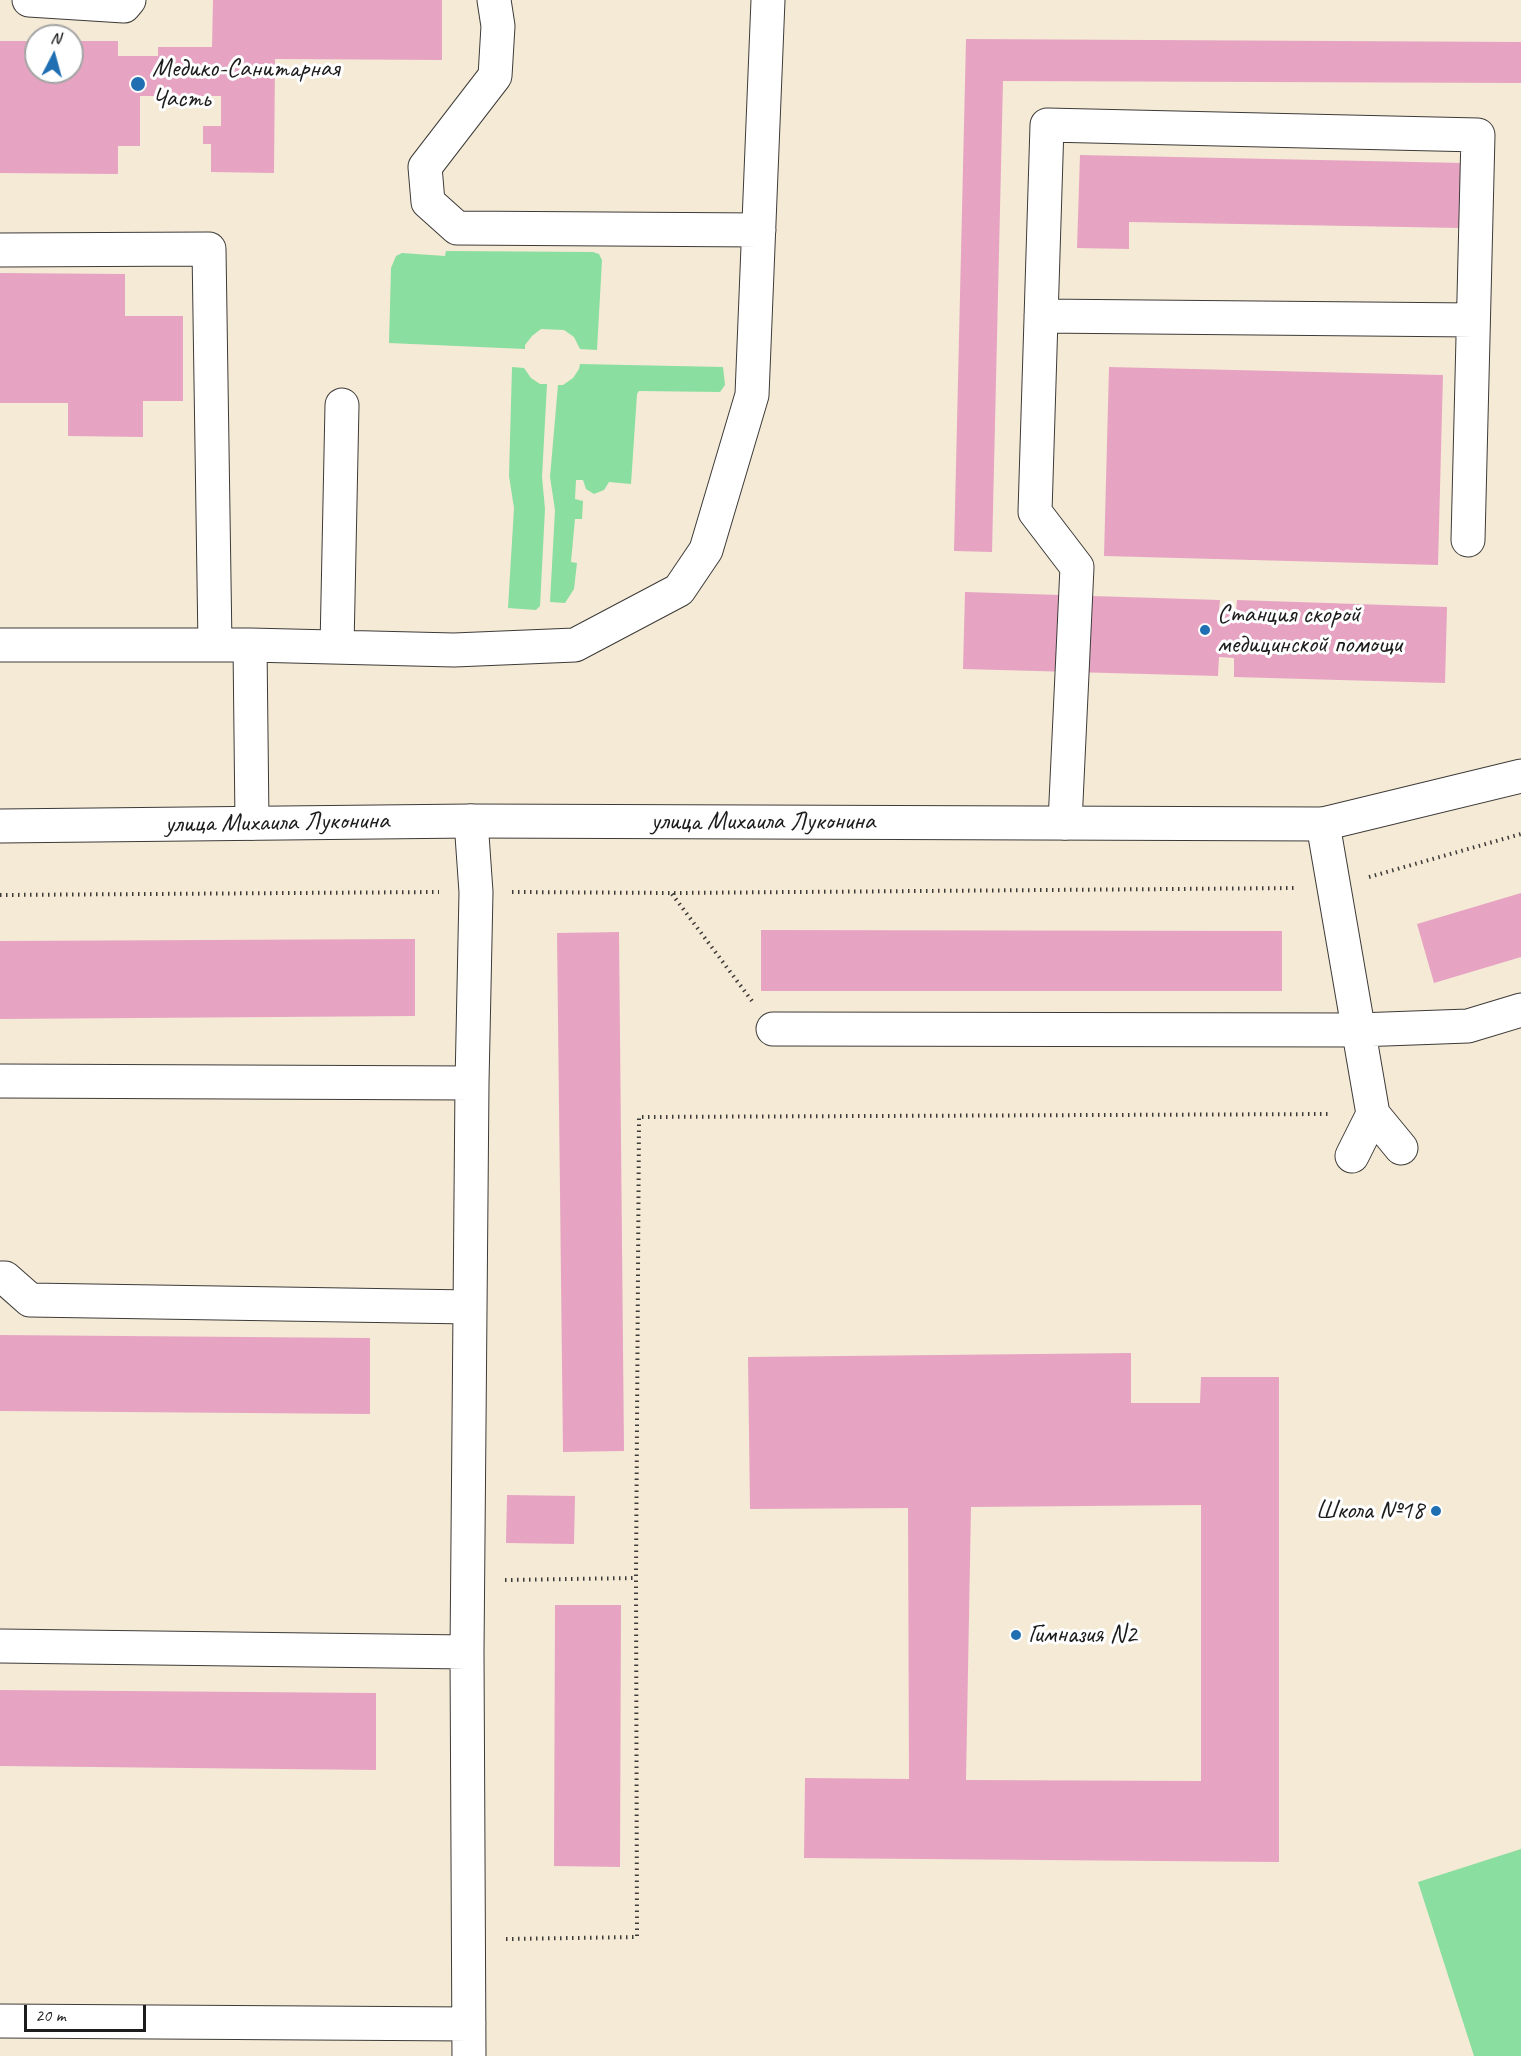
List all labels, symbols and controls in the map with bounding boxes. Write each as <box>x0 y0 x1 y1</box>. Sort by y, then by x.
north arrow <box>24 24 84 84</box>
text: N <box>50 28 62 49</box>
place label: Медико-Санитарная Часть <box>152 53 339 114</box>
marker: Медико-Санитарная Часть <box>129 75 147 93</box>
place label: Станция скорой медицинской помощи <box>1217 599 1401 660</box>
marker: Станция скорой медицинской помощи <box>1198 623 1212 637</box>
street label: улица Михаила Луконина <box>165 805 389 841</box>
street label: улица Михаила Луконина <box>651 806 875 838</box>
place label: Школа №18 <box>1315 1495 1424 1527</box>
marker: Школа №18 <box>1429 1504 1443 1518</box>
place label: Гимназия N2 <box>1028 1619 1137 1651</box>
marker: Гимназия N2 <box>1009 1628 1023 1642</box>
scale bar <box>27 1993 148 2031</box>
text: 20 m <box>35 2004 66 2026</box>

